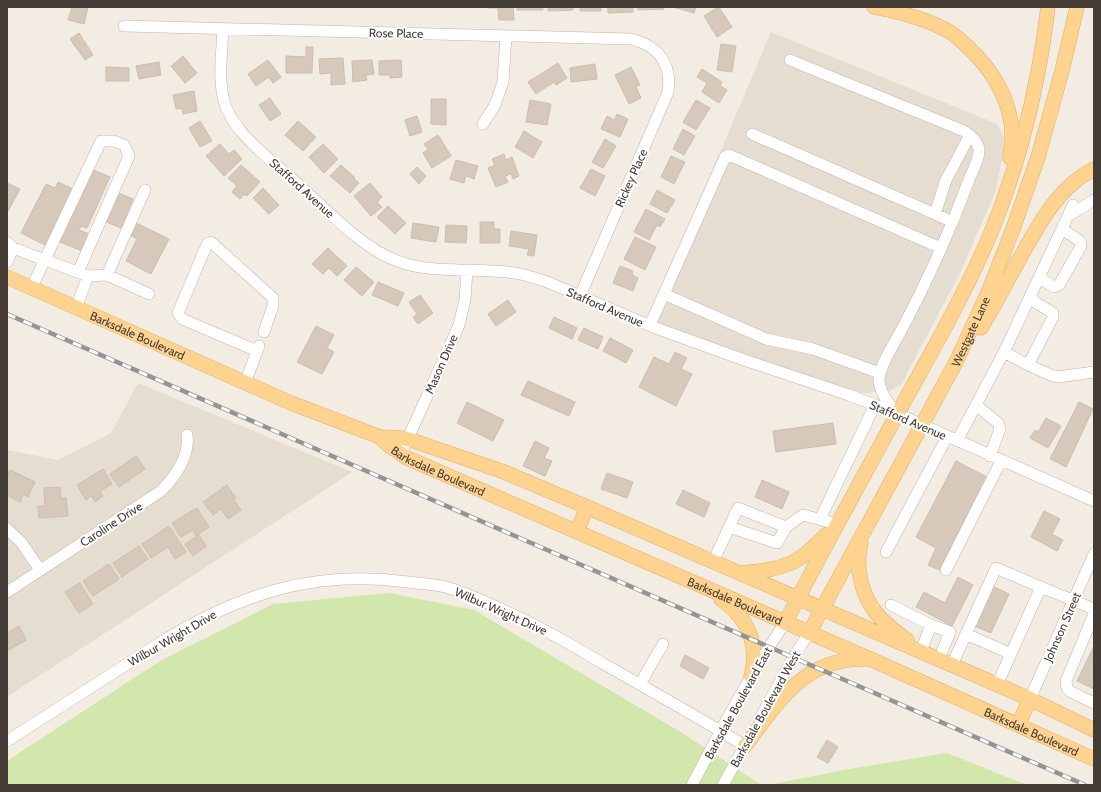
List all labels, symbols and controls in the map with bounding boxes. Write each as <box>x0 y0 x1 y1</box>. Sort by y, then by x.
street label: Rose Place <box>369 25 423 41</box>
street label: Rickey Place <box>612 147 650 209</box>
street label: Stafford Avenue <box>266 155 338 221</box>
street label: Stafford Avenue <box>564 284 646 330</box>
street label: Westgate Lane <box>948 294 993 369</box>
street label: Barksdale Boulevard <box>88 307 187 363</box>
street label: Mason Drive <box>421 332 461 396</box>
street label: Stafford Avenue <box>867 397 949 443</box>
street label: Barksdale Boulevard <box>388 442 488 499</box>
street label: Caroline Drive <box>77 498 145 550</box>
street label: Barksdale Boulevard <box>685 573 785 628</box>
street label: Wilbur Wright Drive <box>453 584 549 638</box>
street label: Johnson Street <box>1040 590 1084 665</box>
street label: Wilbur Wright Drive <box>125 607 219 669</box>
street label: Barksdale Boulevard East <box>701 644 775 762</box>
street label: Barksdale Boulevard West <box>727 648 803 770</box>
street label: Barksdale Boulevard <box>982 703 1081 759</box>

